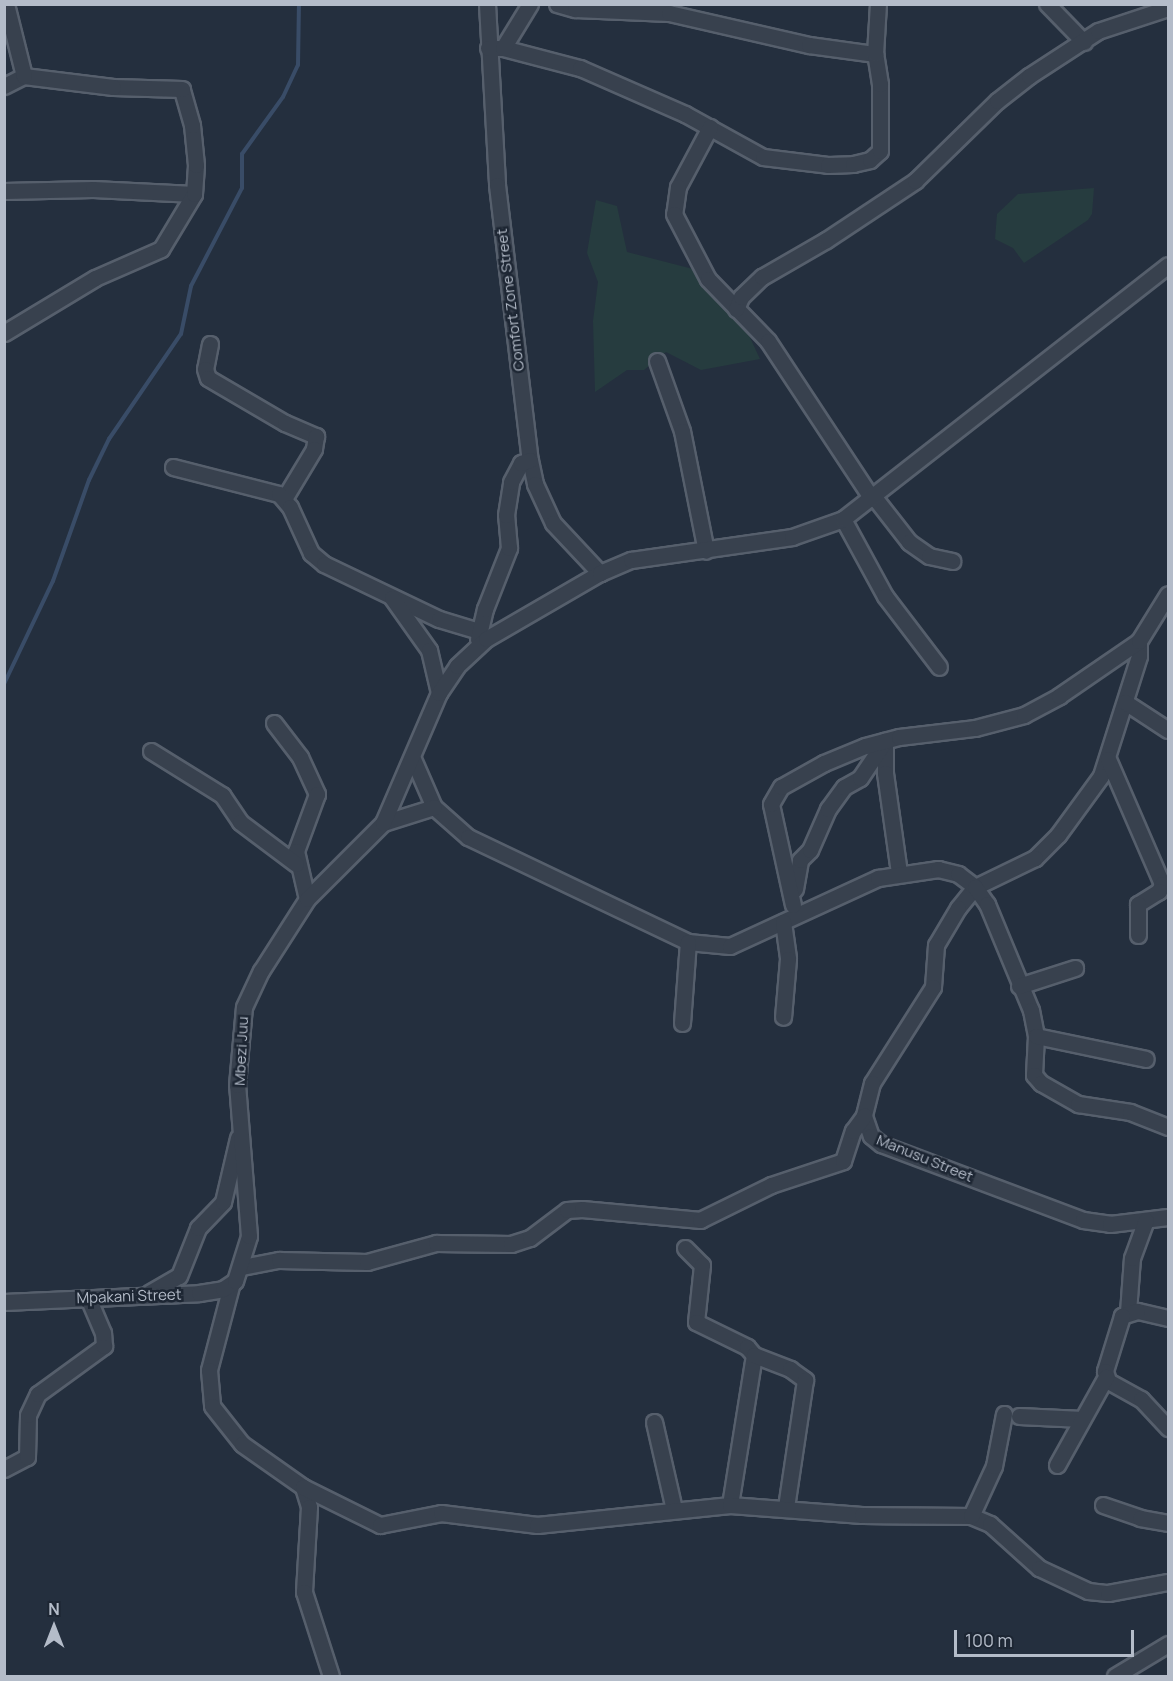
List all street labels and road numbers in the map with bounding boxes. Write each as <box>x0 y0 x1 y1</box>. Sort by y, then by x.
street label: Comfort Zone Street <box>492 228 528 372</box>
street label: Mbezi Juu <box>230 1016 252 1086</box>
street label: Manusu Street <box>874 1130 976 1186</box>
street label: Mpakani Street <box>76 1285 182 1307</box>

